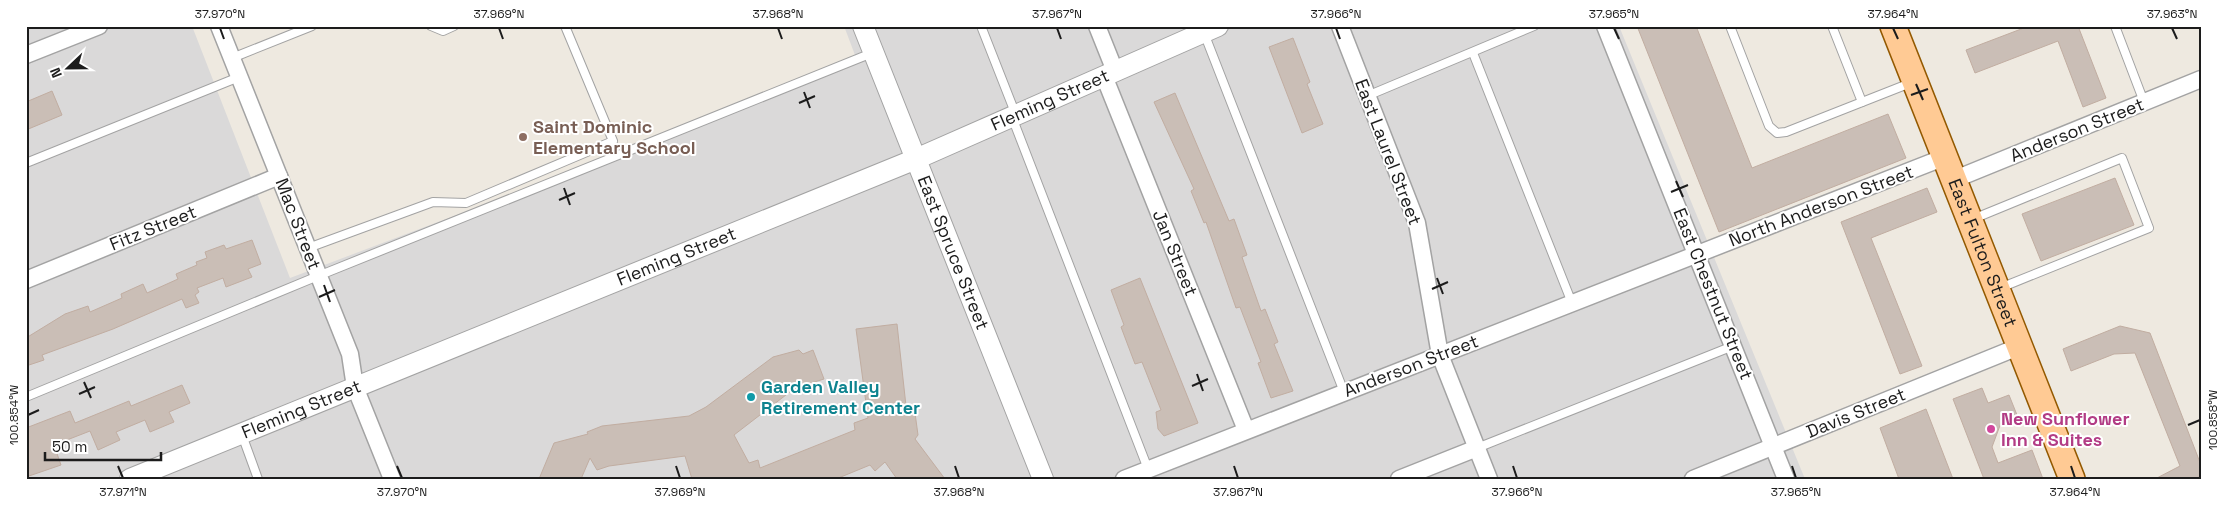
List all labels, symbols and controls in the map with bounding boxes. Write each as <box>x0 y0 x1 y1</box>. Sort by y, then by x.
text: 37.970°N <box>195 6 245 22</box>
text: 37.969°N <box>474 6 524 22</box>
text: 37.968°N <box>753 6 803 22</box>
text: 37.967°N <box>1032 6 1082 22</box>
text: 37.966°N <box>1311 6 1361 22</box>
text: 37.965°N <box>1589 6 1639 22</box>
text: 37.964°N <box>1868 6 1918 22</box>
text: 37.963°N <box>2147 6 2197 22</box>
north arrow <box>42 42 92 92</box>
street label: Fleming Street <box>987 63 1112 136</box>
text: N <box>46 65 66 81</box>
street label: East Laurel Street <box>1350 75 1427 228</box>
street label: Anderson Street <box>2006 92 2147 167</box>
place label: Saint Dominic Elementary School <box>533 115 696 159</box>
marker: Saint Dominic Elementary School <box>517 131 529 143</box>
street label: North Anderson Street <box>1725 160 1916 251</box>
street label: East Spruce Street <box>913 172 995 333</box>
street label: Mac Street <box>271 175 326 273</box>
street label: East Fulton Street <box>1943 175 2023 330</box>
street label: Fitz Street <box>106 200 200 255</box>
street label: East Chestnut Street <box>1668 205 1758 383</box>
street label: Jan Street <box>1148 206 1203 299</box>
street label: Fleming Street <box>613 221 739 291</box>
street label: Anderson Street <box>1340 329 1481 402</box>
street label: Fleming Street <box>238 374 364 443</box>
place label: Garden Valley Retirement Center <box>761 375 920 419</box>
street label: Davis Street <box>1803 382 1909 443</box>
text: 100.854°W <box>6 384 22 445</box>
text: 100.858°W <box>2205 389 2221 450</box>
marker: Garden Valley Retirement Center <box>745 391 757 403</box>
place label: New Sunflower Inn & Suites <box>2001 407 2130 451</box>
marker: New Sunflower Inn & Suites <box>1985 423 1997 435</box>
scale bar <box>45 430 161 462</box>
text: 50 m <box>52 437 87 456</box>
text: 37.971°N <box>99 484 147 500</box>
text: 37.970°N <box>377 484 427 500</box>
text: 37.969°N <box>655 484 705 500</box>
text: 37.968°N <box>934 484 984 500</box>
text: 37.967°N <box>1213 484 1263 500</box>
text: 37.966°N <box>1492 484 1542 500</box>
text: 37.965°N <box>1771 484 1821 500</box>
text: 37.964°N <box>2050 484 2100 500</box>

